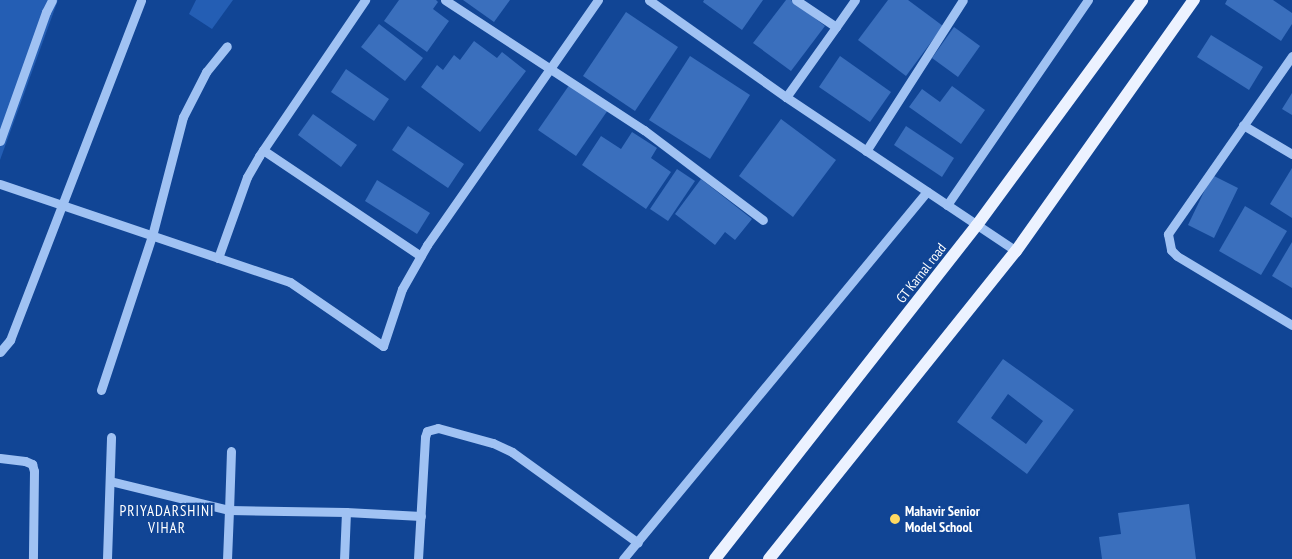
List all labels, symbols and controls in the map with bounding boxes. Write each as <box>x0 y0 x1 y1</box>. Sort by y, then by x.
street label: GT Karnal road <box>892 240 950 306</box>
district label: PRIYADARSHINI VIHAR <box>118 501 216 536</box>
place label: Mahavir Senior Model School <box>905 503 980 536</box>
marker: Mahavir Senior Model School <box>889 513 901 525</box>

